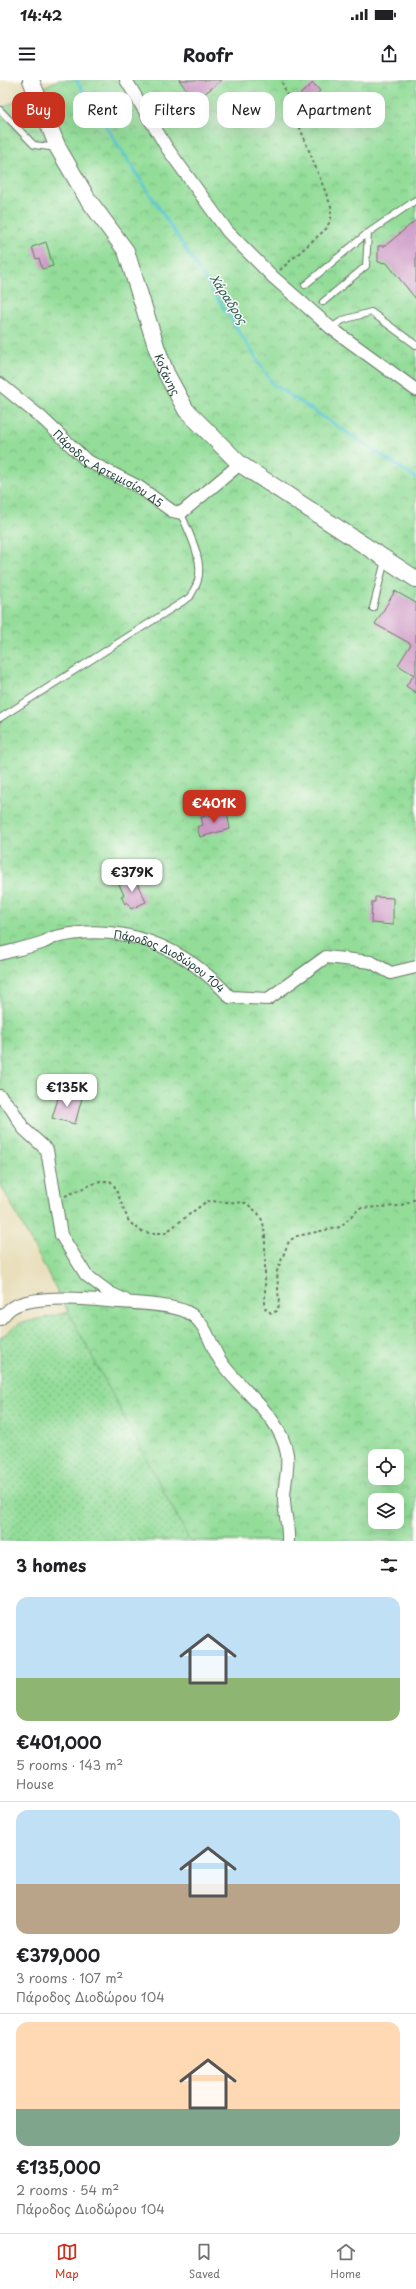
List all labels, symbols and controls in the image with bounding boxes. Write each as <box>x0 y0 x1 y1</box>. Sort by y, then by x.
text: 14:42 <box>20 3 62 26</box>
text: Roofr <box>183 41 233 68</box>
icon: menu <box>16 43 38 65</box>
icon: share <box>378 43 400 65</box>
chip: Buy <box>12 92 65 128</box>
chip: Rent <box>73 92 132 128</box>
chip: Filters <box>140 92 209 128</box>
chip: New <box>217 92 275 128</box>
chip: Apartment <box>283 92 385 128</box>
water label: Χάραδρος <box>206 270 252 328</box>
street label: Κοζάνης <box>151 351 185 398</box>
street label: Πάροδος Αρτεμισίου Δ5 <box>50 425 167 511</box>
pin: €401K <box>186 790 242 824</box>
text: €401K <box>192 793 236 812</box>
pin: €379K <box>104 859 160 893</box>
text: €379K <box>110 862 154 881</box>
street label: Πάροδος Διοδώρου 104 <box>113 925 230 996</box>
pin: €135K <box>39 1074 95 1108</box>
text: €135K <box>46 1077 88 1096</box>
map controls <box>368 1449 404 1529</box>
button: locate <box>368 1449 404 1485</box>
button: layers <box>368 1493 404 1529</box>
text: 3 homes <box>16 1552 86 1578</box>
icon: filters <box>378 1554 400 1576</box>
icon: home <box>172 1623 244 1695</box>
text: €401,000 <box>16 1729 102 1755</box>
text: 5 rooms · 143 m² <box>16 1755 123 1774</box>
text: House <box>16 1774 54 1793</box>
icon: home <box>172 1836 244 1908</box>
text: €379,000 <box>16 1942 100 1968</box>
text: 3 rooms · 107 m² <box>16 1968 123 1987</box>
text: Πάροδος Διοδώρου 104 <box>16 1987 165 2006</box>
icon: home <box>172 2048 244 2120</box>
text: €135,000 <box>16 2154 101 2180</box>
text: 2 rooms · 54 m² <box>16 2180 119 2199</box>
text: Πάροδος Διοδώρου 104 <box>16 2199 165 2218</box>
tab: Map <box>55 2241 79 2282</box>
tab: Saved <box>189 2241 220 2282</box>
tab: Home <box>330 2241 361 2282</box>

